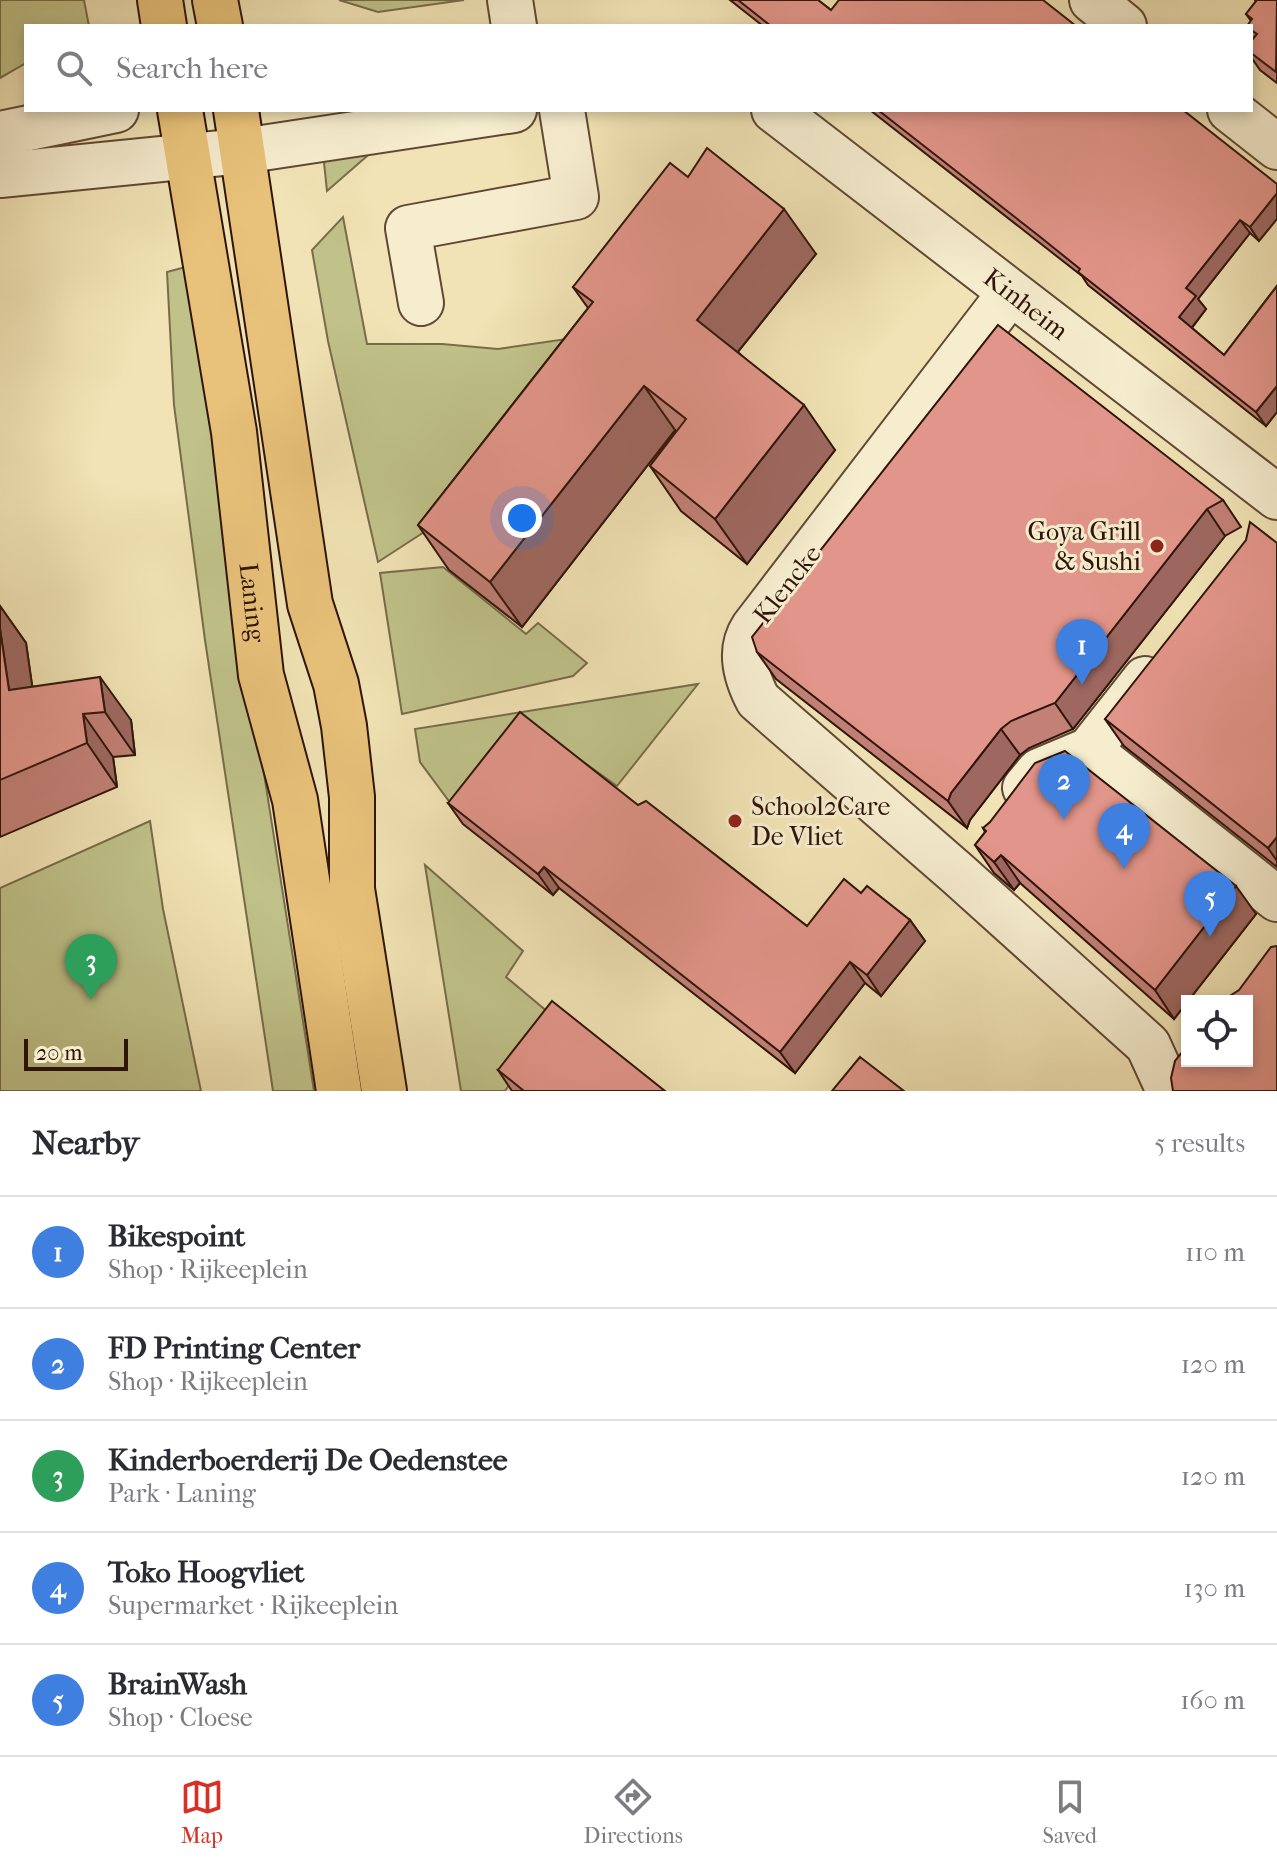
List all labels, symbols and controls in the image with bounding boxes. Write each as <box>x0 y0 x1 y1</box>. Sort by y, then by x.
search box <box>24 24 1253 112</box>
icon: search <box>52 46 96 90</box>
text: Search here <box>116 51 268 86</box>
street label: Kinheim <box>977 262 1074 347</box>
your location <box>502 498 542 538</box>
place label: Goya Grill & Sushi <box>1028 516 1141 577</box>
marker: Goya Grill & Sushi <box>1148 537 1166 555</box>
street label: Klencke <box>747 539 828 630</box>
street label: Laning <box>233 561 272 645</box>
pin: 1 <box>1056 619 1108 685</box>
pin: 2 <box>1038 754 1090 820</box>
place label: School2Care De Vliet <box>751 791 890 852</box>
pin: 4 <box>1098 803 1150 869</box>
marker: School2Care De Vliet <box>726 812 744 830</box>
pin: 5 <box>1184 871 1236 937</box>
pin: 3 <box>65 934 117 1000</box>
map controls <box>1181 995 1253 1067</box>
button: locate <box>1181 995 1253 1067</box>
scale bar <box>24 1035 128 1071</box>
text: 20 m <box>36 1040 82 1066</box>
text: Nearby <box>32 1123 139 1163</box>
text: 5 results <box>1154 1128 1245 1159</box>
text: Bikespoint <box>108 1219 245 1254</box>
text: 1 <box>53 1237 63 1268</box>
text: 110 m <box>1185 1237 1245 1268</box>
text: Shop · Rijkeeplein <box>108 1254 308 1285</box>
text: FD Printing Center <box>108 1331 360 1366</box>
text: 2 <box>51 1349 65 1380</box>
text: 120 m <box>1181 1349 1245 1380</box>
text: Shop · Rijkeeplein <box>108 1366 308 1397</box>
text: Kinderboerderij De Oedenstee <box>108 1443 508 1478</box>
text: 3 <box>53 1461 63 1492</box>
text: 120 m <box>1181 1461 1245 1492</box>
text: Park · Laning <box>108 1478 256 1509</box>
text: Toko Hoogvliet <box>108 1555 305 1590</box>
text: 4 <box>50 1573 66 1604</box>
text: 130 m <box>1184 1573 1245 1604</box>
text: Supermarket · Rijkeeplein <box>108 1590 398 1621</box>
text: BrainWash <box>108 1667 247 1702</box>
text: 5 <box>52 1685 64 1716</box>
text: 160 m <box>1180 1685 1245 1716</box>
text: Shop · Cloese <box>108 1702 253 1733</box>
tab: Map <box>180 1775 224 1849</box>
tab: Directions <box>584 1775 683 1849</box>
tab: Saved <box>1043 1775 1097 1849</box>

